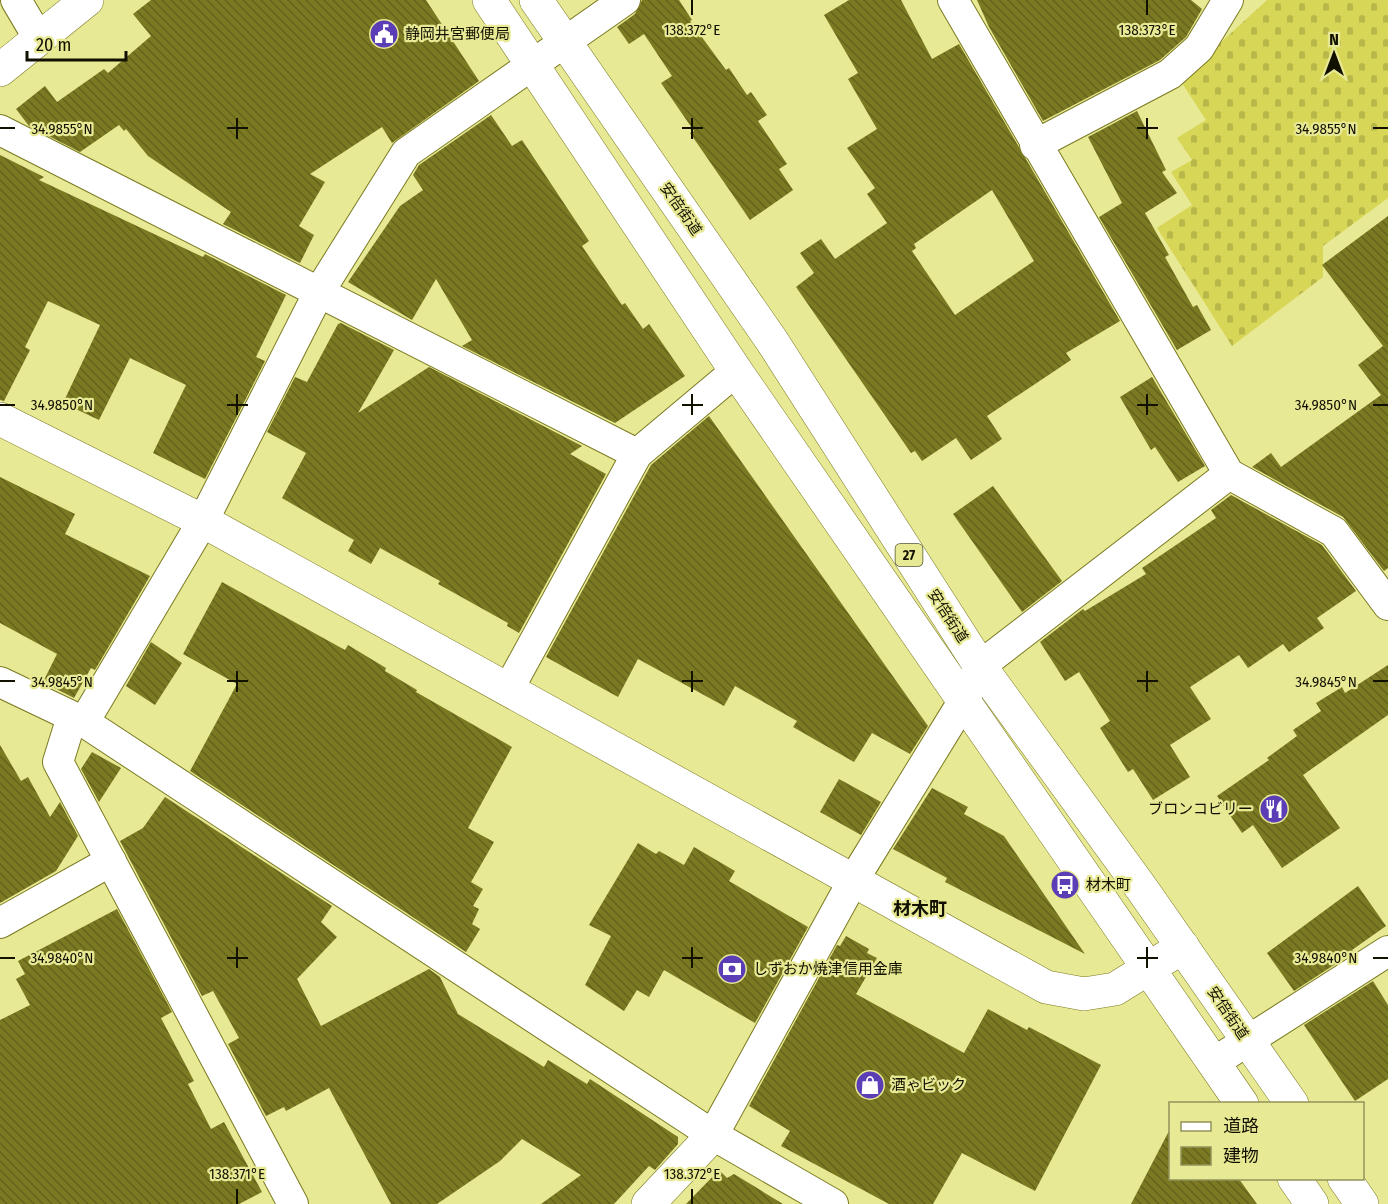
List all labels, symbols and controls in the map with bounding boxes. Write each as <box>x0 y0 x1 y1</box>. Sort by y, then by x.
public building icon: 静岡井宮郵便局 <box>368 18 400 50</box>
text: 138.372°E <box>664 21 720 39</box>
text: 138.373°E <box>1119 21 1175 39</box>
scale bar <box>27 24 126 62</box>
north arrow <box>1304 24 1364 84</box>
place label: 静岡井宮郵便局 <box>405 25 510 43</box>
text: N <box>1329 30 1339 49</box>
text: 20 m <box>36 34 71 56</box>
text: 34.9855°N <box>31 120 93 138</box>
text: 34.9855°N <box>1295 120 1357 138</box>
street label: 安倍街道 <box>656 179 706 239</box>
text: 34.9850°N <box>31 396 93 414</box>
text: 34.9850°N <box>1295 396 1357 414</box>
road number: 27 <box>896 544 922 566</box>
street label: 安倍街道 <box>924 586 972 646</box>
text: 34.9845°N <box>31 673 93 691</box>
text: 34.9845°N <box>1295 673 1357 691</box>
restaurant icon: ブロンコビリー <box>1258 793 1290 825</box>
place label: ブロンコビリー <box>1148 800 1253 818</box>
bus stop icon: 材木町 <box>1049 869 1081 901</box>
place label: 材木町 <box>1086 876 1131 894</box>
district label: 材木町 <box>893 898 947 920</box>
text: 34.9840°N <box>31 949 93 967</box>
text: 34.9840°N <box>1295 949 1357 967</box>
bank icon: しずおか焼津信用金庫 <box>716 953 748 985</box>
place label: しずおか焼津信用金庫 <box>753 960 903 978</box>
street label: 安倍街道 <box>1204 983 1252 1043</box>
shop icon: 酒ゃビック <box>854 1069 886 1101</box>
place label: 酒ゃビック <box>891 1076 966 1094</box>
legend <box>1169 1102 1364 1180</box>
text: 道路 <box>1223 1115 1259 1137</box>
text: 建物 <box>1223 1145 1259 1167</box>
text: 138.371°E <box>209 1165 265 1183</box>
text: 138.372°E <box>664 1165 720 1183</box>

